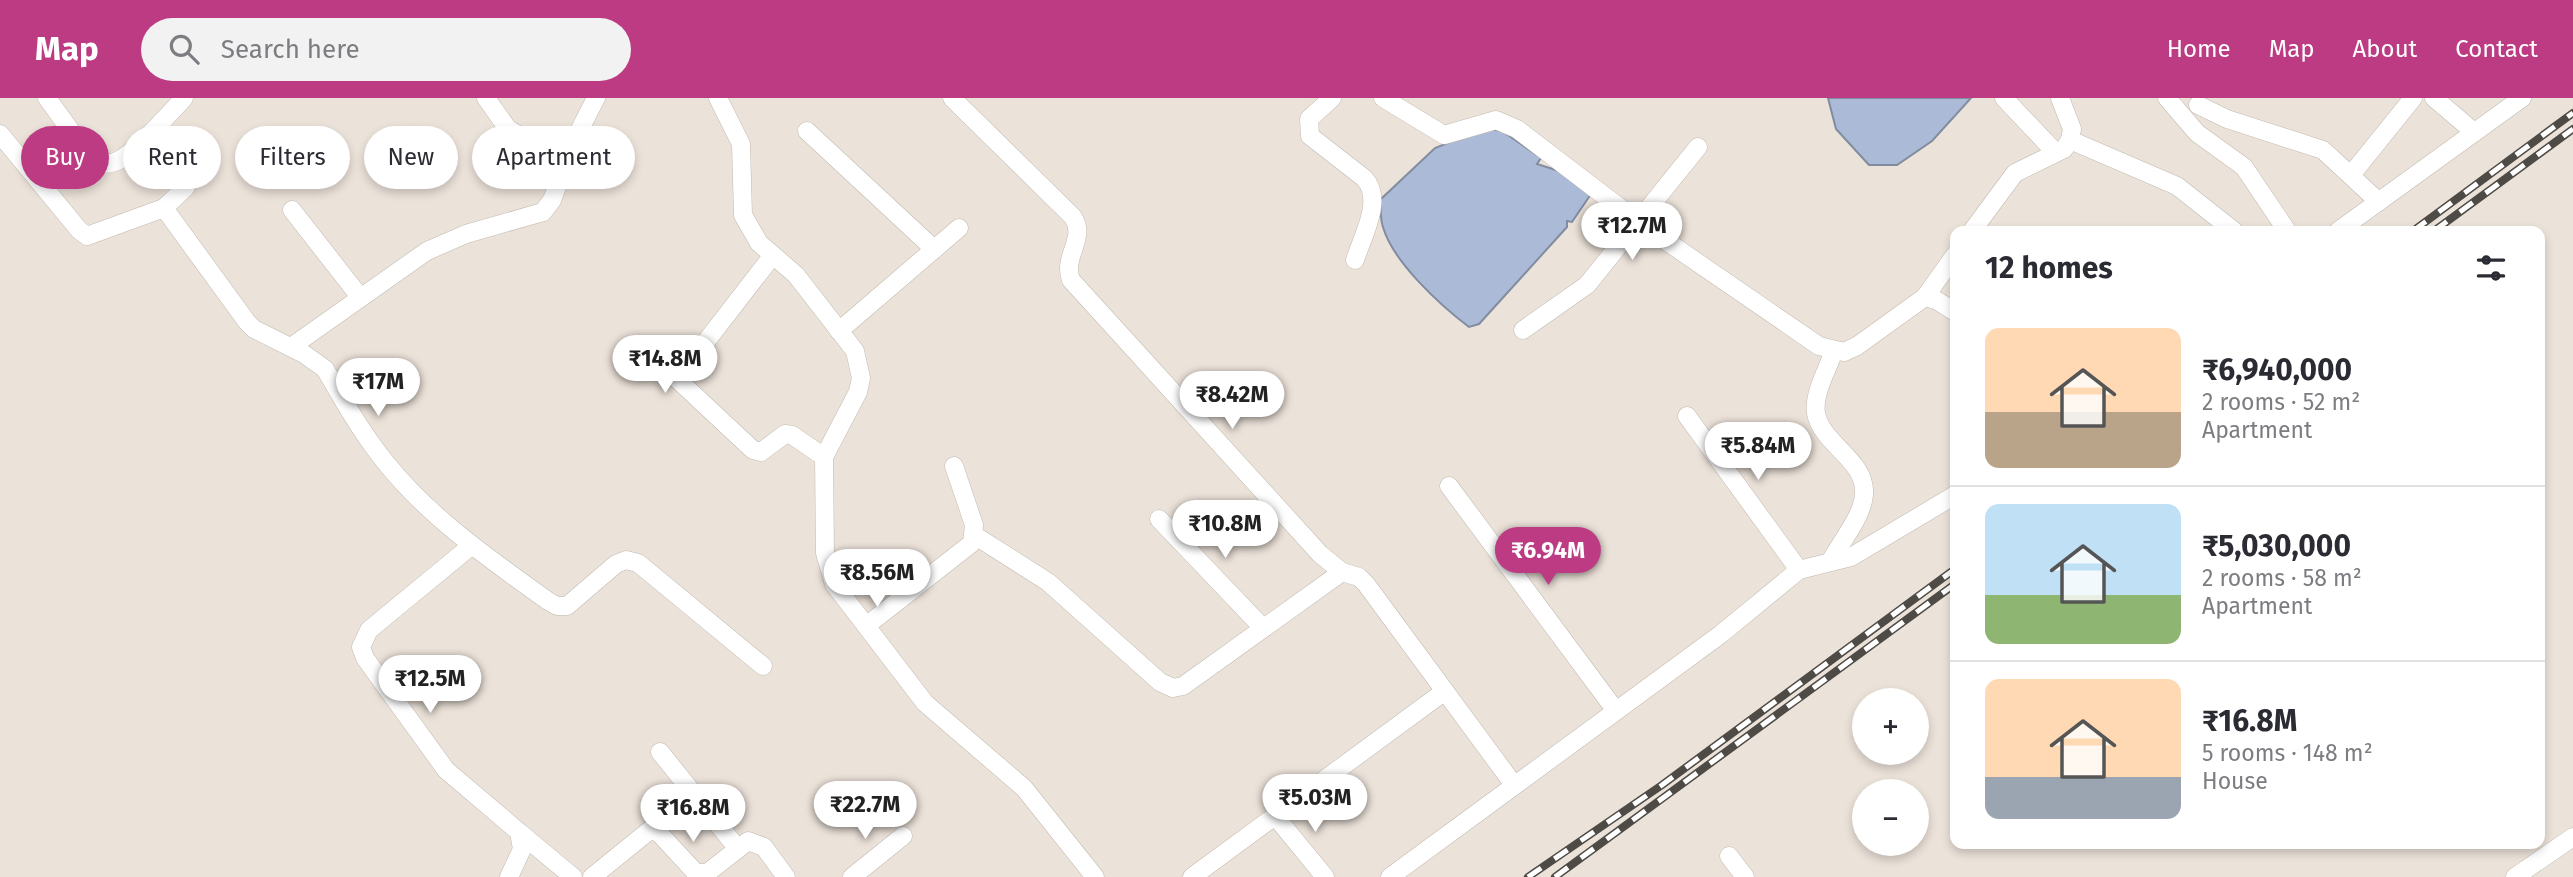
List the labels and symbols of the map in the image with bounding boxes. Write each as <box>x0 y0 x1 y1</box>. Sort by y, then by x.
pin: ₹12.7M <box>1575 202 1689 262</box>
pin: ₹14.8M <box>608 336 722 395</box>
pin: ₹17M <box>337 358 419 418</box>
pin: ₹8.42M <box>1175 372 1289 431</box>
pin: ₹5.84M <box>1701 422 1815 482</box>
pin: ₹10.8M <box>1168 500 1282 560</box>
pin: ₹6.94M <box>1491 528 1605 587</box>
pin: ₹8.56M <box>820 550 934 609</box>
pin: ₹12.5M <box>373 656 487 715</box>
pin: ₹5.03M <box>1258 774 1372 834</box>
pin: ₹22.7M <box>808 782 922 841</box>
pin: ₹16.8M <box>636 784 750 844</box>

